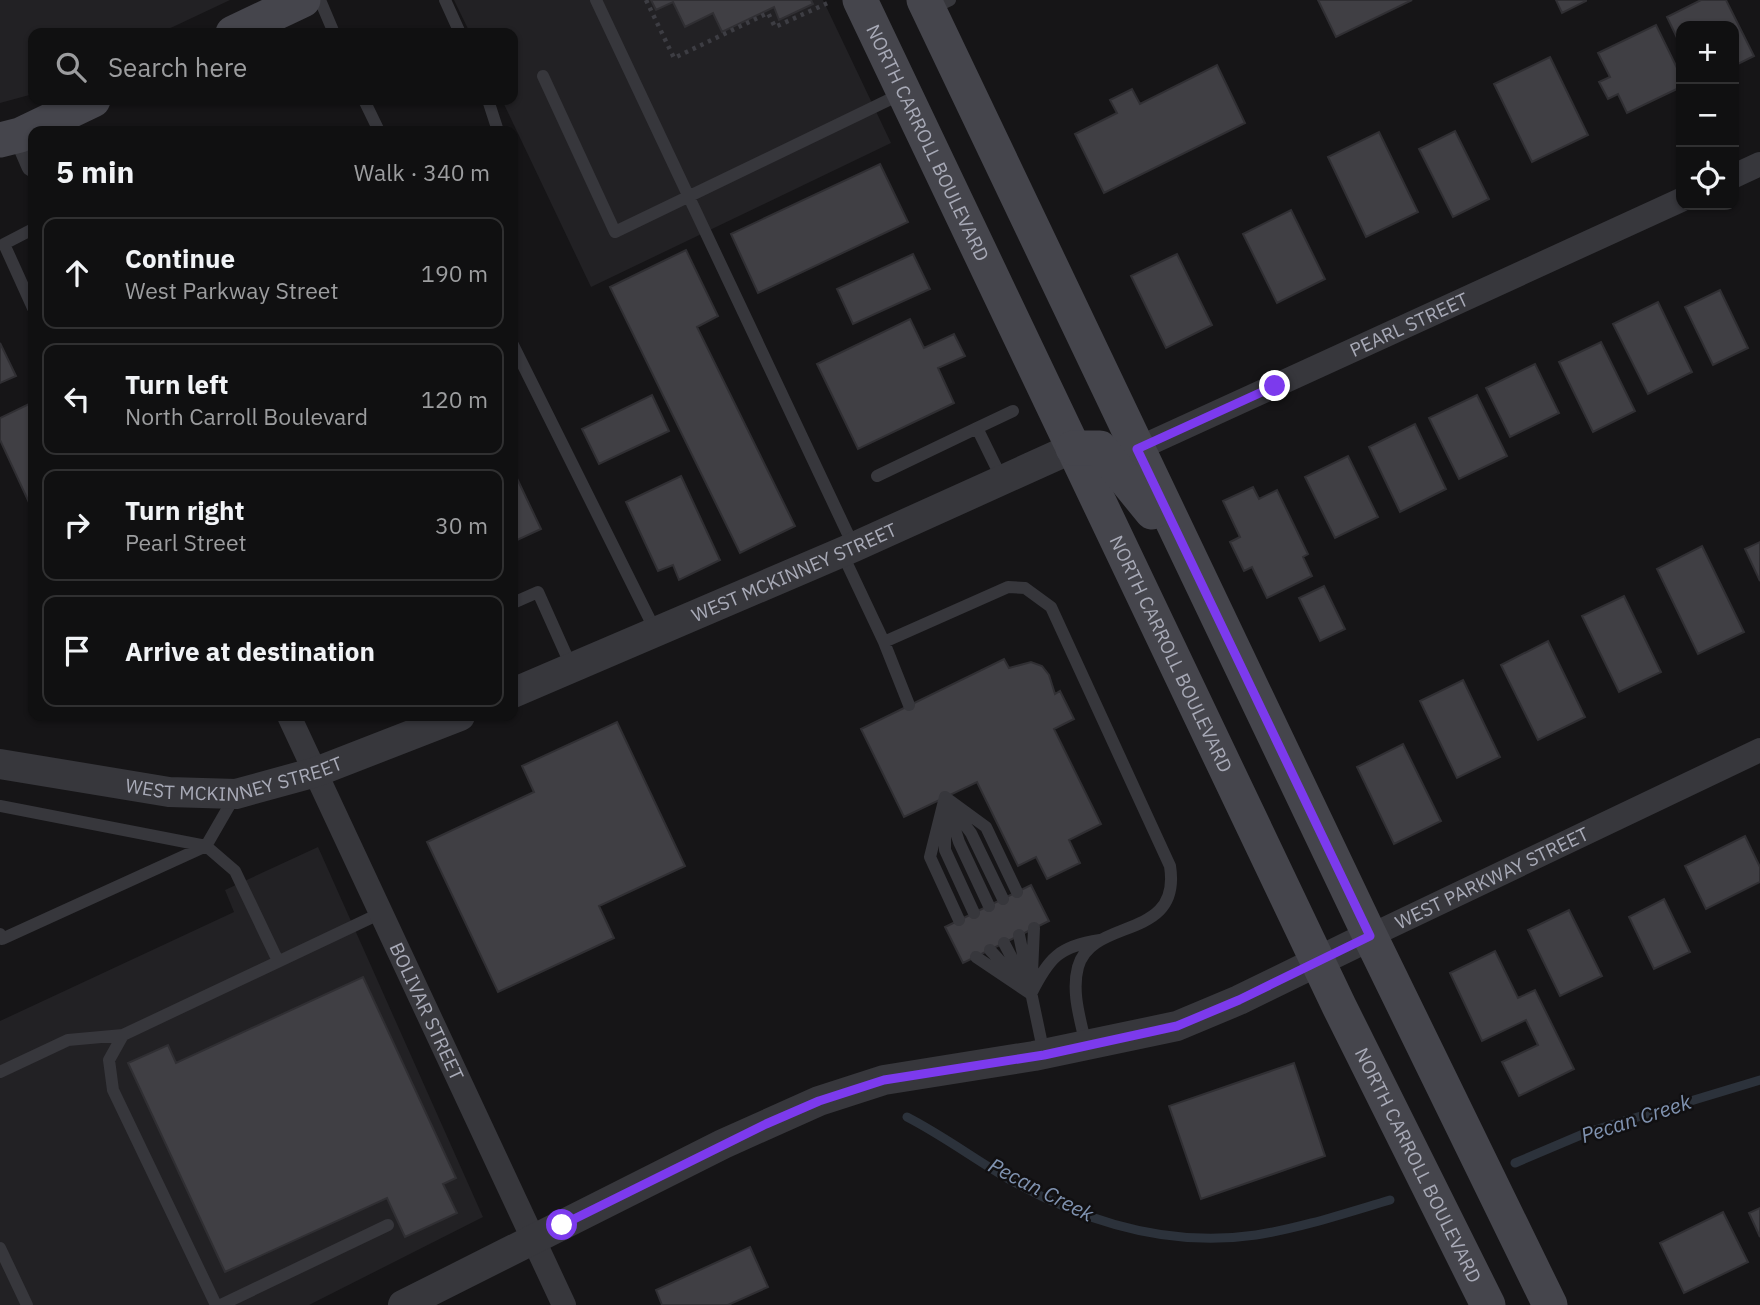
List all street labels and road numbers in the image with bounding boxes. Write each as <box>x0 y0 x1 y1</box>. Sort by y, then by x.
street label: NORTH CARROLL BOULEVARD <box>861 20 995 265</box>
street label: PEARL STREET <box>1346 287 1472 362</box>
street label: WEST MCKINNEY STREET <box>688 517 901 627</box>
street label: NORTH CARROLL BOULEVARD <box>1105 531 1238 776</box>
street label: WEST MCKINNEY STREET <box>124 751 346 806</box>
street label: WEST PARKWAY STREET <box>1391 821 1593 934</box>
street label: BOLIVAR STREET <box>384 939 469 1084</box>
street label: NORTH CARROLL BOULEVARD <box>1350 1044 1487 1287</box>

